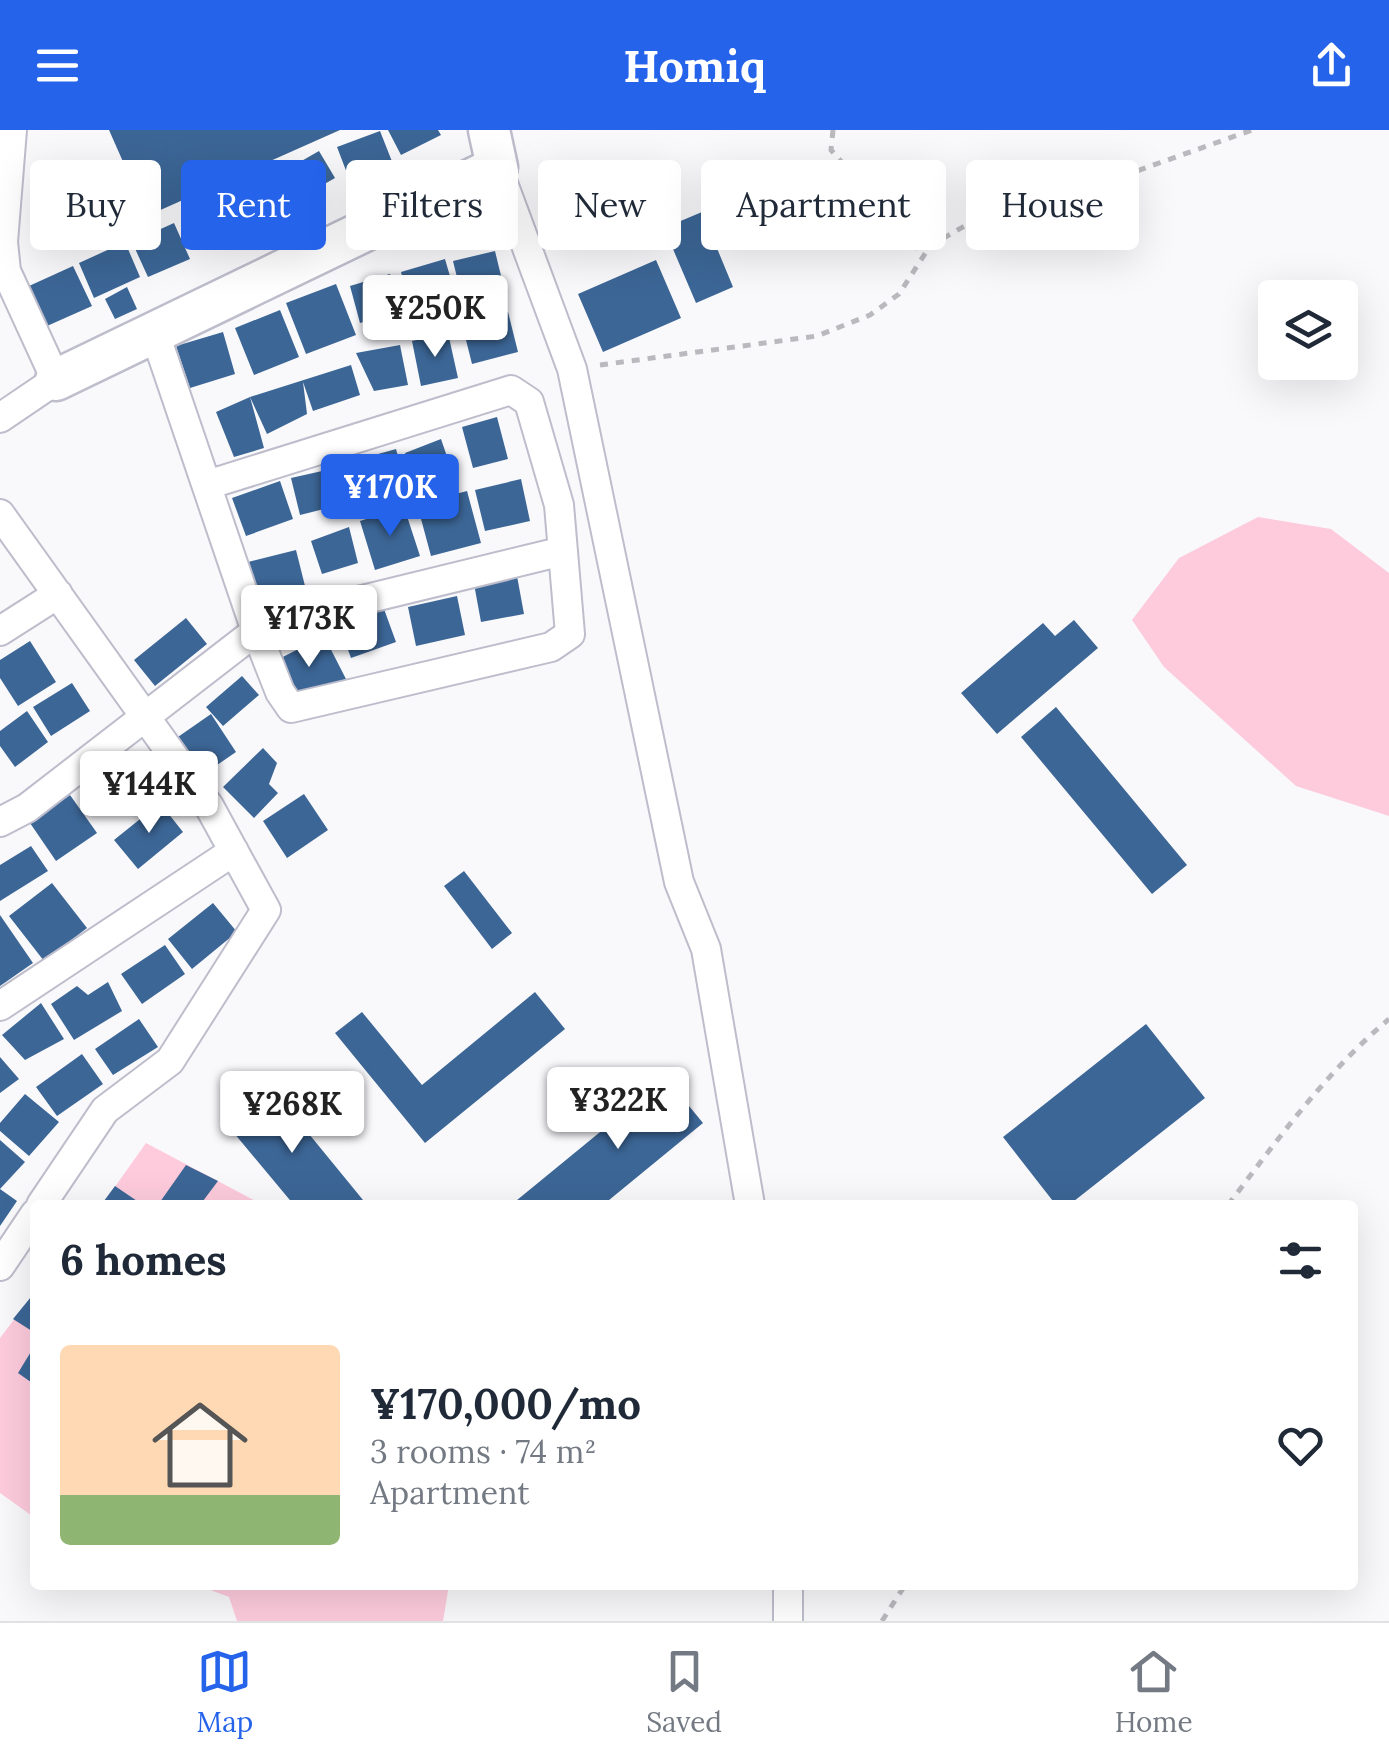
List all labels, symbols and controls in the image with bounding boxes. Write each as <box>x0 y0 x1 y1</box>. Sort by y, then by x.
text: Homiq <box>623 37 766 94</box>
icon: menu <box>30 38 85 93</box>
icon: share <box>1304 38 1359 93</box>
chip: Buy <box>30 160 161 250</box>
chip: Rent <box>181 160 326 250</box>
chip: Filters <box>346 160 518 250</box>
chip: New <box>538 160 681 250</box>
chip: Apartment <box>701 160 946 250</box>
chip: House <box>966 160 1139 250</box>
pin: ¥250K <box>365 275 505 360</box>
map controls <box>1258 280 1358 380</box>
button: layers <box>1258 280 1358 380</box>
text: ¥250K <box>385 287 485 328</box>
pin: ¥170K <box>320 454 460 539</box>
text: ¥170K <box>343 466 437 507</box>
pin: ¥173K <box>239 585 379 670</box>
text: ¥173K <box>263 597 355 638</box>
pin: ¥144K <box>79 751 219 836</box>
text: ¥144K <box>102 763 196 804</box>
pin: ¥322K <box>548 1067 688 1152</box>
pin: ¥268K <box>222 1071 362 1156</box>
text: ¥322K <box>569 1079 667 1120</box>
text: ¥268K <box>242 1083 342 1124</box>
text: 6 homes <box>60 1233 227 1287</box>
icon: filters <box>1273 1233 1328 1288</box>
text: ¥170,000/mo <box>370 1377 641 1431</box>
icon: home <box>140 1385 260 1505</box>
icon: heart <box>1273 1418 1328 1473</box>
text: 3 rooms · 74 m² <box>370 1431 597 1472</box>
text: Apartment <box>370 1472 530 1513</box>
tab: Map <box>196 1644 253 1740</box>
tab: Saved <box>646 1644 722 1740</box>
tab: Home <box>1115 1644 1193 1740</box>

